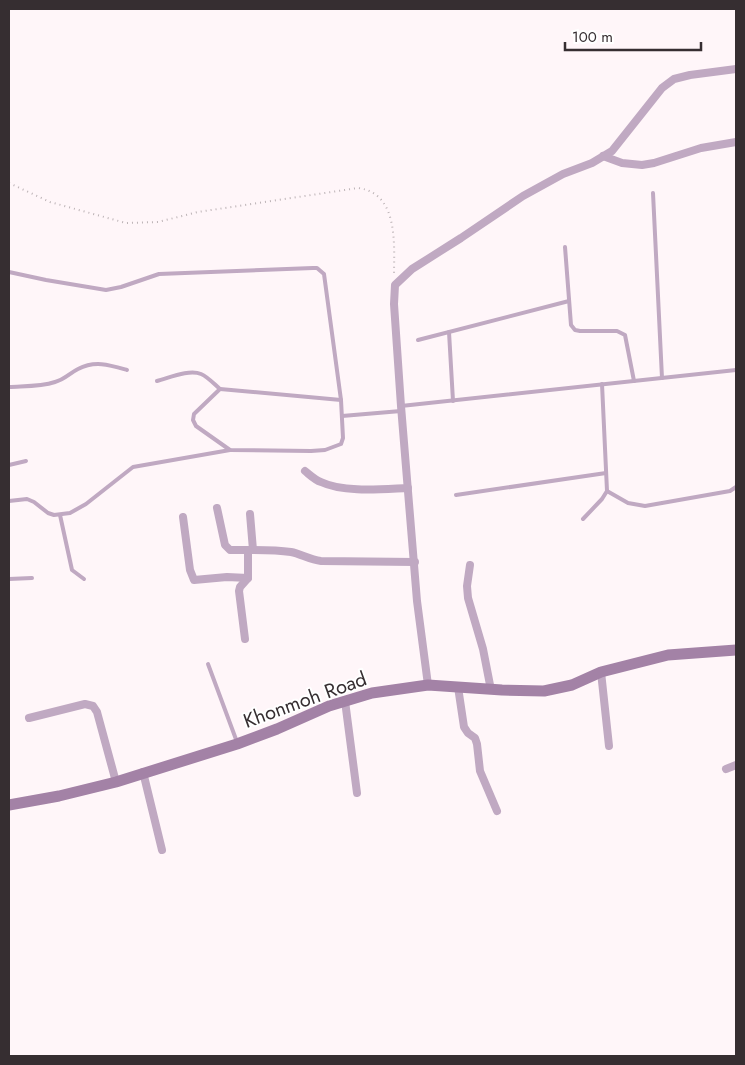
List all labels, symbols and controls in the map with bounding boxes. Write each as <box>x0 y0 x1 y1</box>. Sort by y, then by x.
scale bar <box>565 20 701 52</box>
text: 100 m <box>572 26 613 48</box>
street label: Khonmoh Road <box>239 664 371 736</box>

